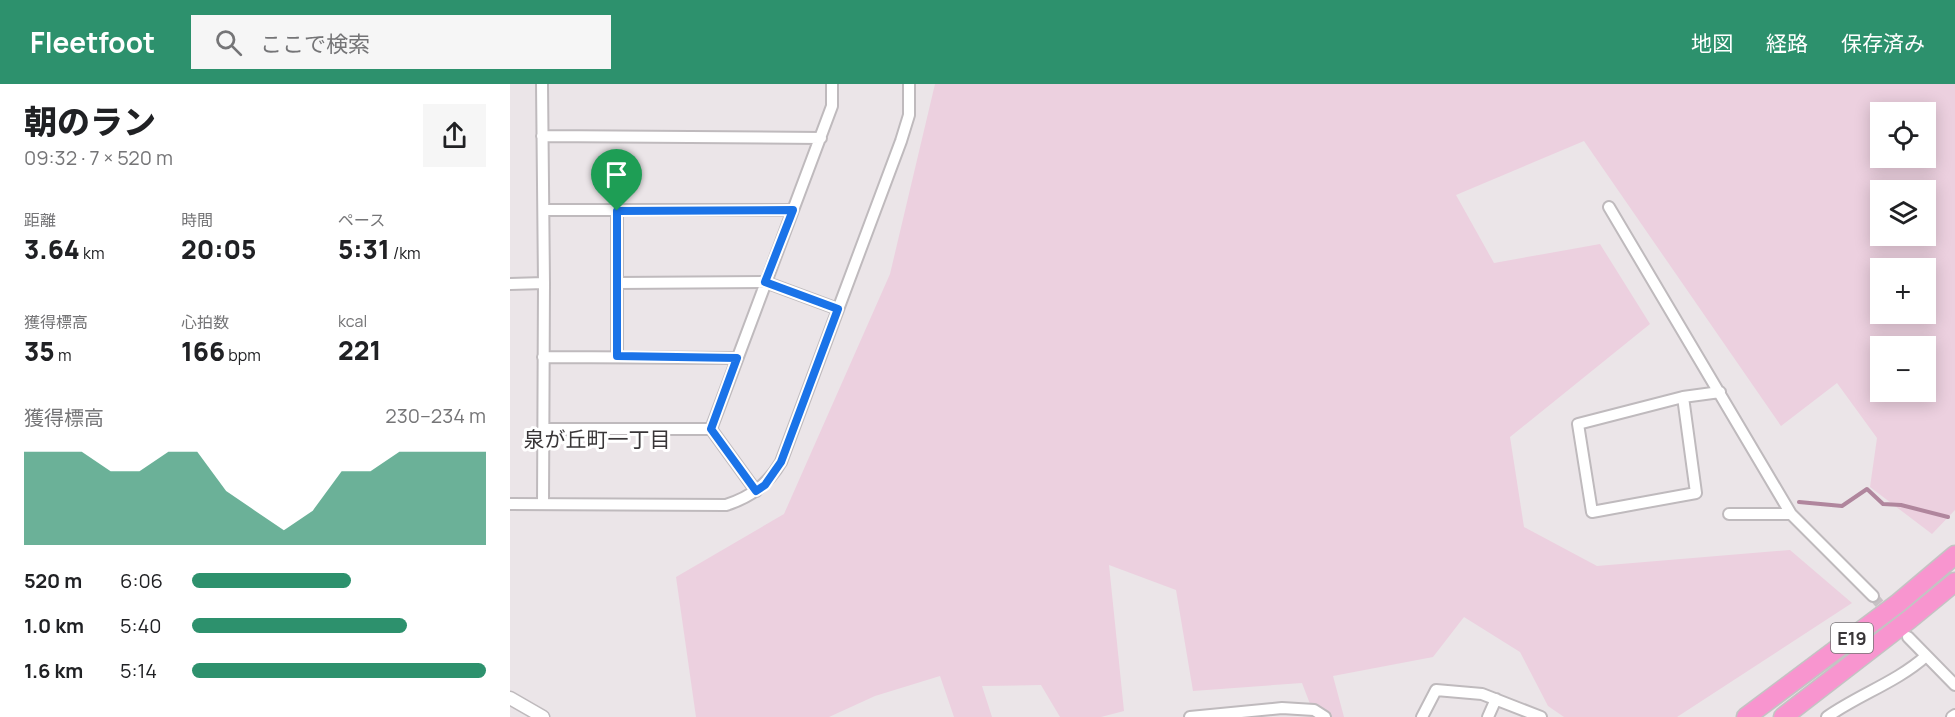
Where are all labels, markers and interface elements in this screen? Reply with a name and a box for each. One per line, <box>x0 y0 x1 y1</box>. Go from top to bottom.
search box <box>191 15 611 69</box>
text: Fleetfoot <box>30 23 155 61</box>
icon: search <box>212 26 245 59</box>
text: ここで検索 <box>260 29 370 59</box>
text: 地図 <box>1691 29 1733 57</box>
text: 経路 <box>1766 29 1808 57</box>
text: 保存済み <box>1841 29 1925 57</box>
text: 朝のラン <box>24 99 156 144</box>
map controls <box>1870 102 1936 402</box>
button: locate <box>1870 102 1936 168</box>
button: share <box>423 104 486 167</box>
text: 09:32 · 7 × 520 m <box>24 144 173 171</box>
pin <box>591 149 642 211</box>
icon: arrive <box>600 158 633 191</box>
button: layers <box>1870 180 1936 246</box>
text: 距離 <box>24 209 56 231</box>
text: 時間 <box>181 209 213 231</box>
text: ペース <box>338 209 385 231</box>
text: 3.64 <box>24 231 80 267</box>
text: 20:05 <box>181 231 256 267</box>
text: 5:31 <box>338 231 390 267</box>
text: km <box>80 242 105 264</box>
text: /km <box>390 242 421 264</box>
button: + <box>1870 258 1936 324</box>
text: kcal <box>338 310 367 332</box>
text: 獲得標高 <box>24 311 88 333</box>
text: 心拍数 <box>181 311 229 333</box>
text: 221 <box>338 332 381 368</box>
text: 35 <box>24 333 55 369</box>
text: 166 <box>181 333 225 369</box>
button: − <box>1870 336 1936 402</box>
text: m <box>55 344 71 366</box>
text: bpm <box>225 344 261 366</box>
text: 230–234 m <box>385 402 486 429</box>
text: 獲得標高 <box>24 404 104 431</box>
district label: 泉が丘町一丁目 <box>524 425 671 453</box>
text: 520 m <box>24 567 82 594</box>
text: 6:06 <box>120 567 163 594</box>
text: 1.0 km <box>24 612 84 639</box>
text: 5:40 <box>120 612 162 639</box>
road number: E19 <box>1831 623 1873 653</box>
text: 1.6 km <box>24 657 83 684</box>
text: 5:14 <box>120 657 157 684</box>

